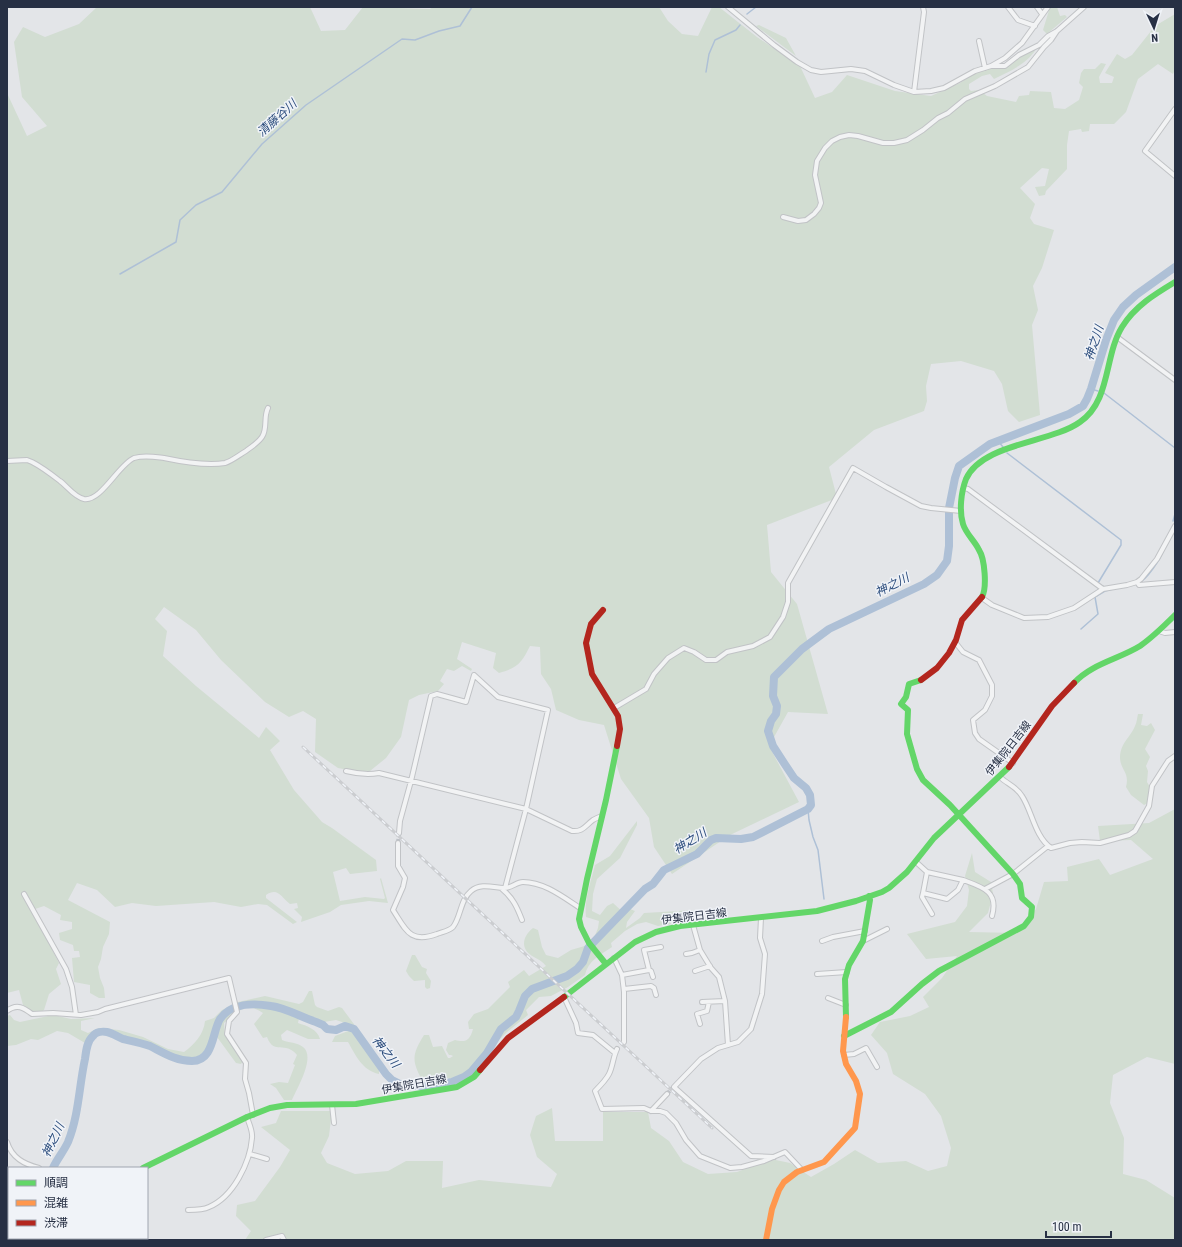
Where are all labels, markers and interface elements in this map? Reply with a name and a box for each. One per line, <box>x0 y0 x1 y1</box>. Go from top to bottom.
north arrow <box>1134 8 1174 48</box>
text: N <box>1151 31 1158 44</box>
water label: 清藤谷川 <box>254 95 301 139</box>
water label: 神之川 <box>1082 322 1107 362</box>
water label: 神之川 <box>873 570 913 599</box>
street label: 伊集院日吉線 <box>983 718 1034 778</box>
water label: 神之川 <box>671 824 711 856</box>
street label: 伊集院日吉線 <box>661 906 728 927</box>
water label: 神之川 <box>369 1034 404 1072</box>
street label: 伊集院日吉線 <box>380 1072 448 1097</box>
water label: 神之川 <box>39 1119 68 1159</box>
legend <box>8 1167 148 1239</box>
text: 順調 <box>44 1176 68 1190</box>
text: 混雑 <box>44 1196 68 1210</box>
scale bar <box>1046 1213 1111 1239</box>
text: 渋滞 <box>44 1216 68 1230</box>
text: 100 m <box>1052 1220 1082 1234</box>

